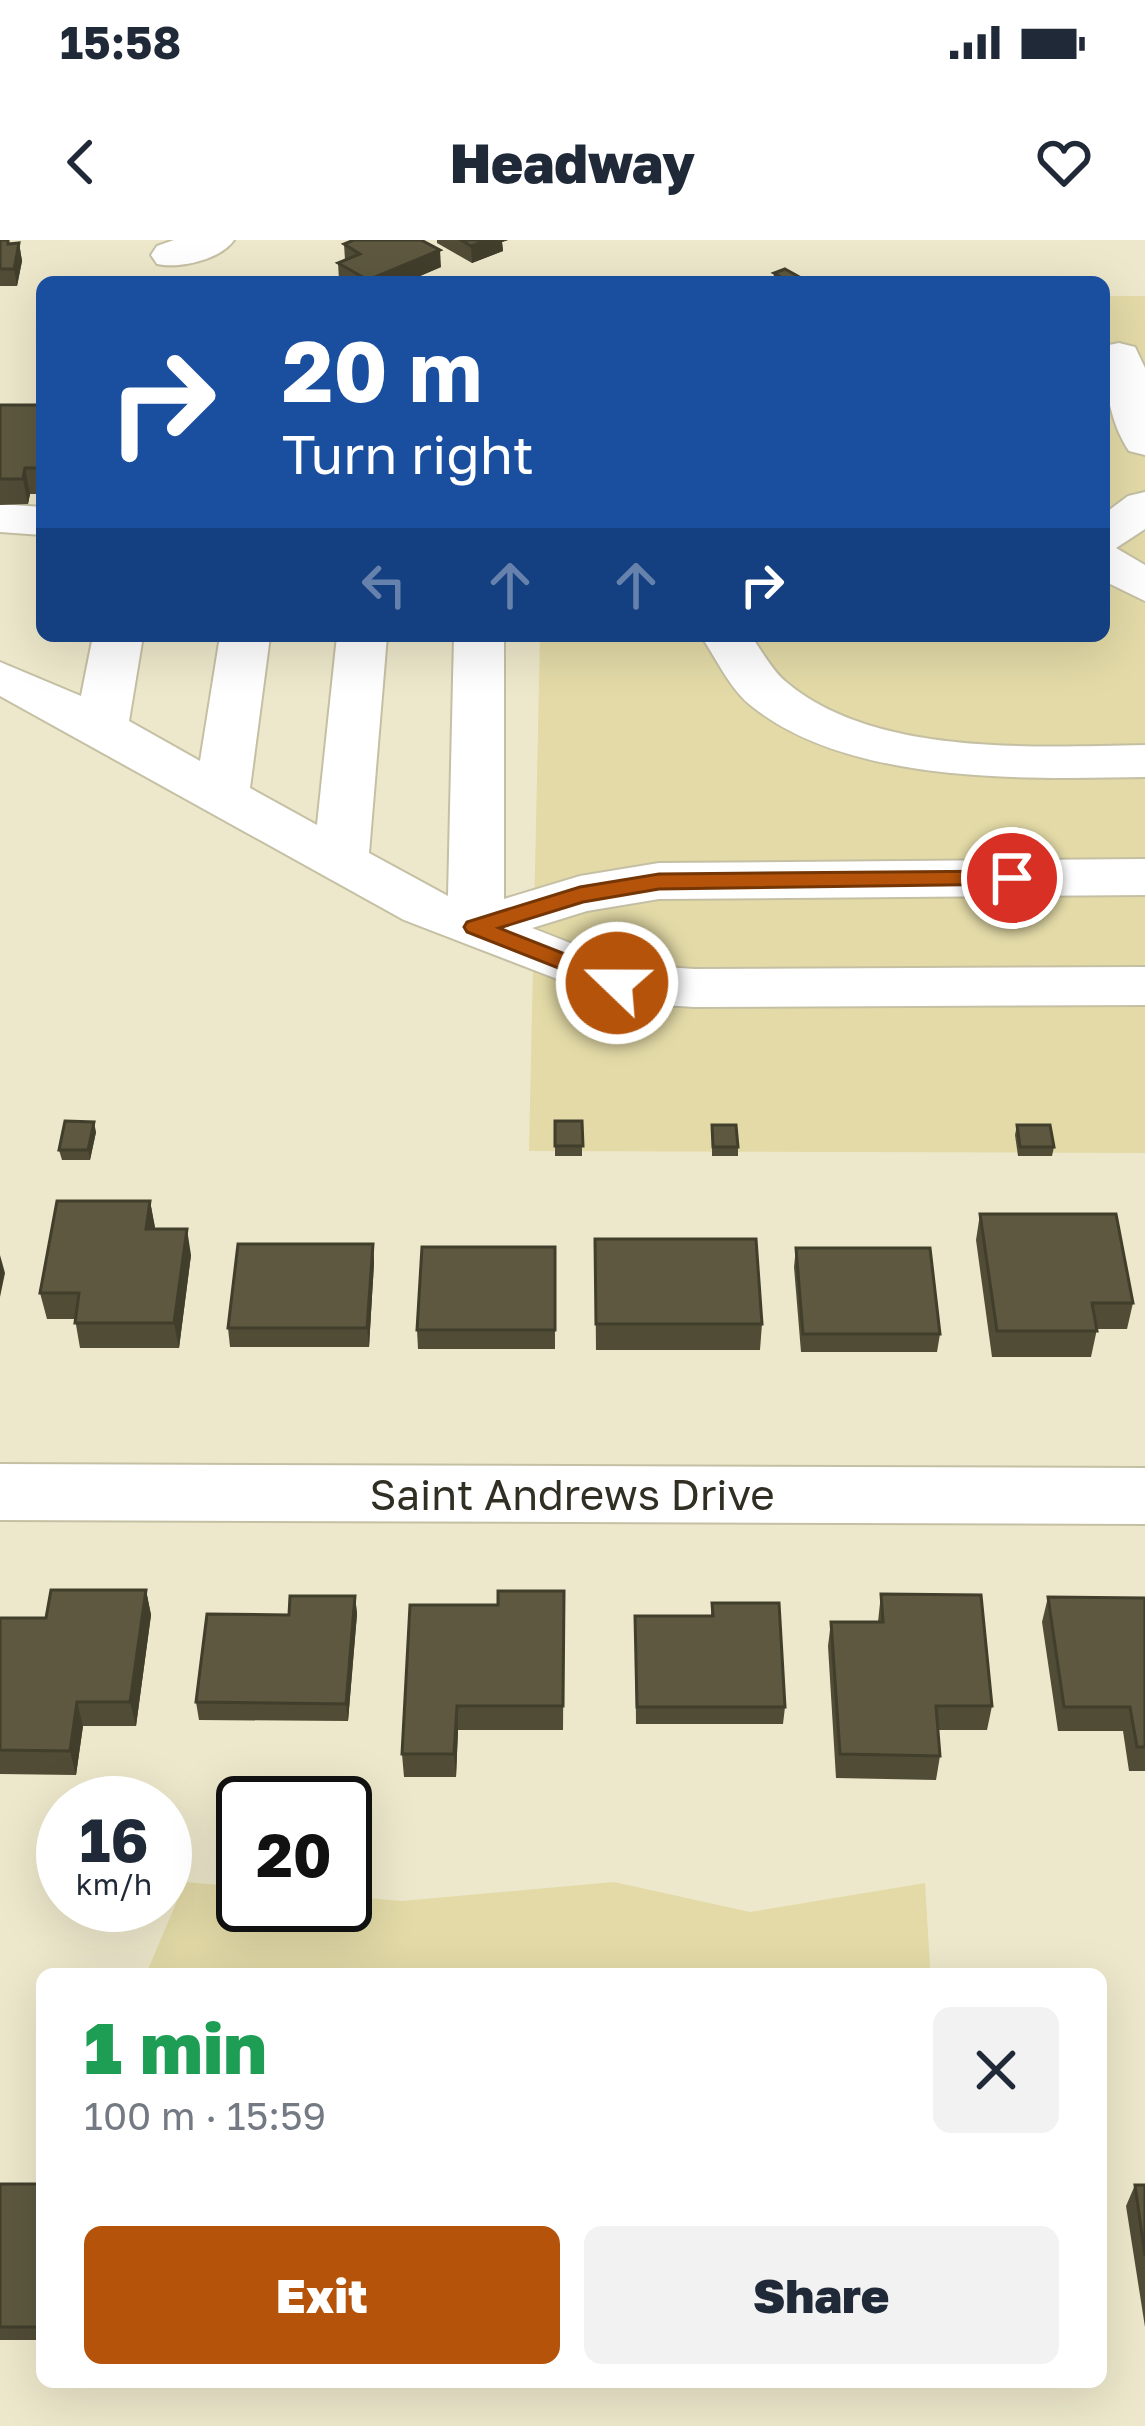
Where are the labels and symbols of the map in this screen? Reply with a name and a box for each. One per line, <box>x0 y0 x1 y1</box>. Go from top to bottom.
pin <box>961 827 1063 929</box>
position arrow <box>554 920 680 1046</box>
street label: Saint Andrews Drive <box>369 1469 775 1519</box>
speed limit sign: 20 <box>216 1776 372 1932</box>

